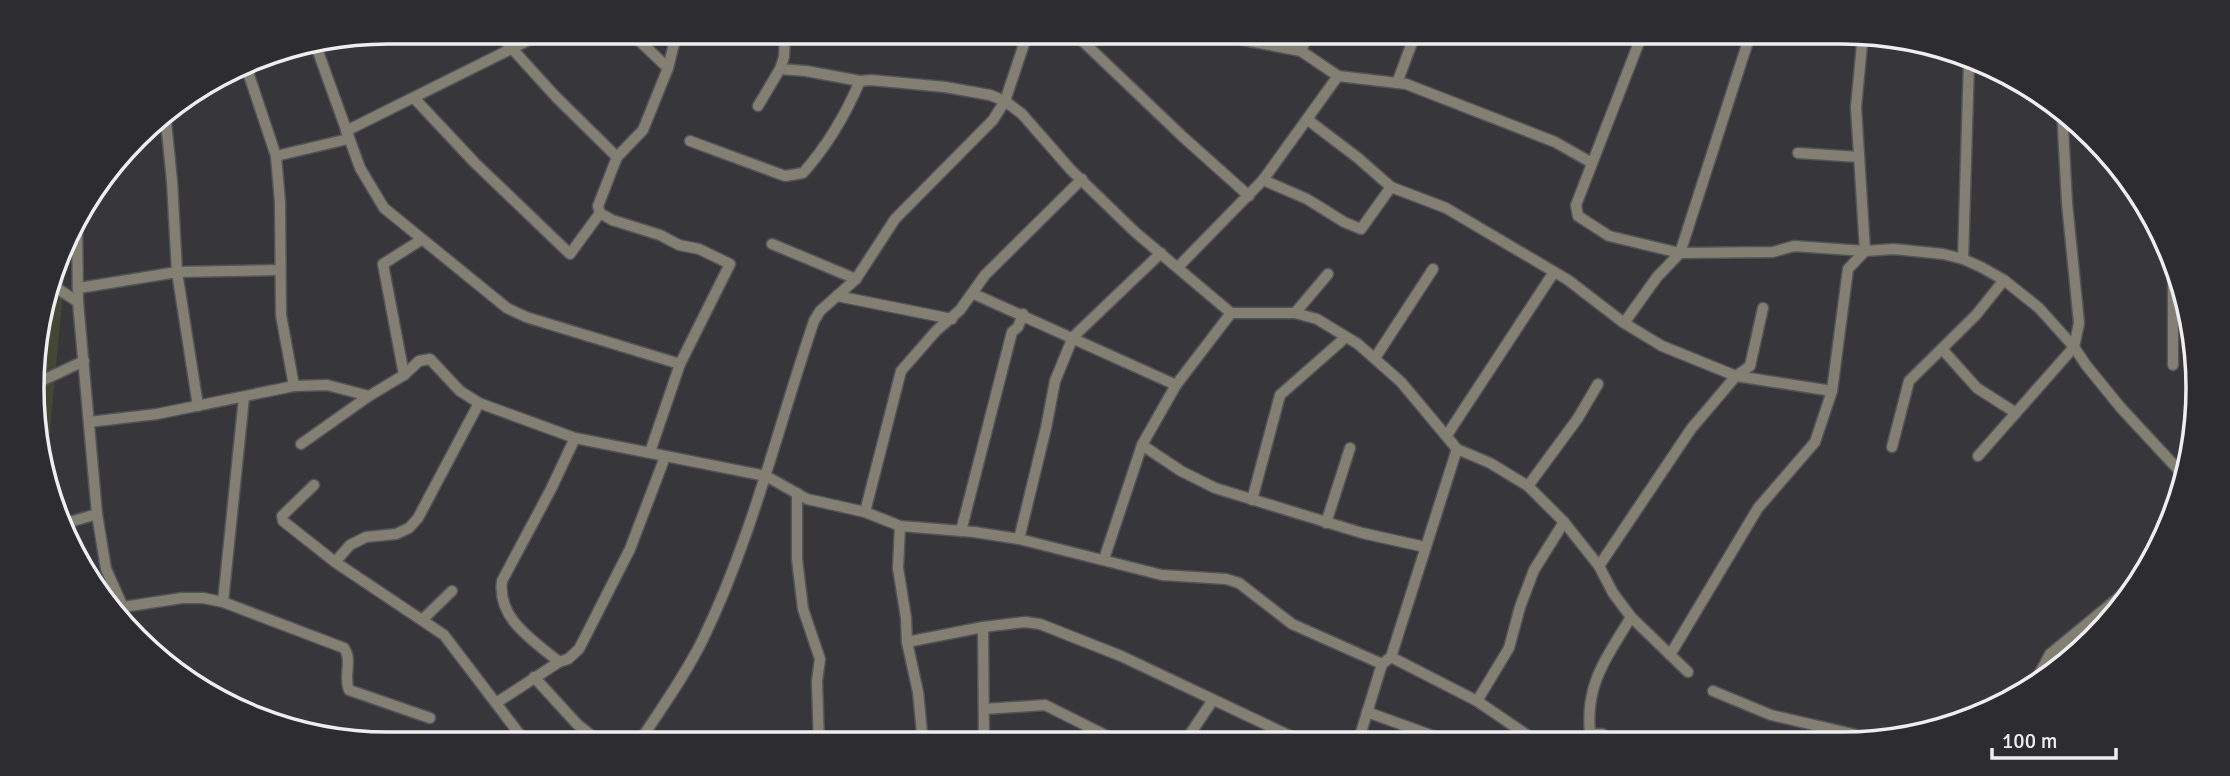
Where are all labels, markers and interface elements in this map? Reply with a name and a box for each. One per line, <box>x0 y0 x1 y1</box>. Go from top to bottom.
scale bar <box>1992 716 2116 760</box>
text: 100 m <box>2002 728 2057 754</box>

